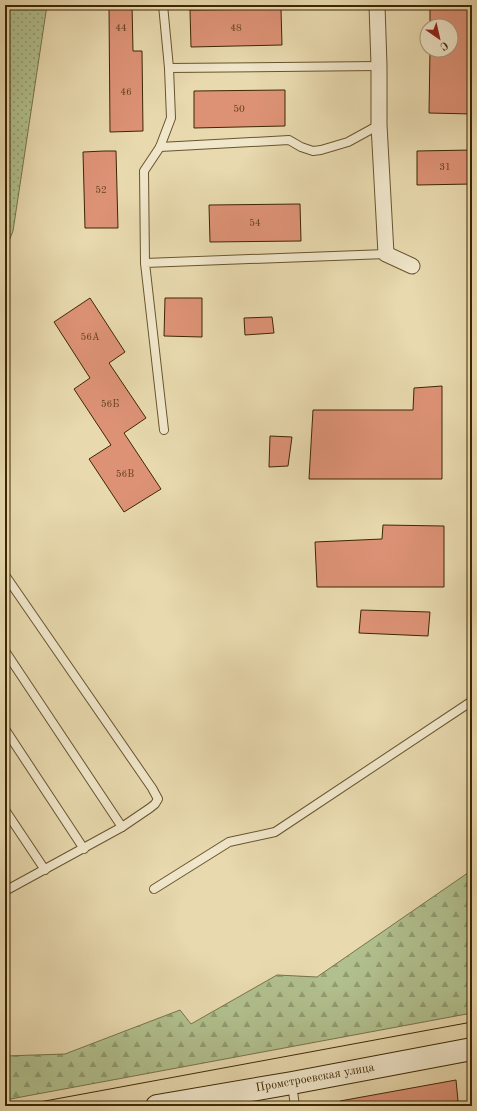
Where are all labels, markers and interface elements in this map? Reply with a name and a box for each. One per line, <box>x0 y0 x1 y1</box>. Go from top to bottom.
north arrow <box>419 18 459 58</box>
house number: 44 <box>115 23 127 33</box>
house number: 48 <box>230 23 242 33</box>
text: С <box>438 38 450 52</box>
house number: 46 <box>120 87 132 97</box>
house number: 50 <box>233 104 245 114</box>
house number: 31 <box>439 162 451 172</box>
house number: 52 <box>95 185 107 195</box>
house number: 54 <box>249 218 261 228</box>
house number: 56А <box>80 332 100 342</box>
house number: 56Б <box>101 399 119 409</box>
house number: 56В <box>116 469 134 479</box>
street label: Промстроевская улица <box>255 1062 375 1094</box>

